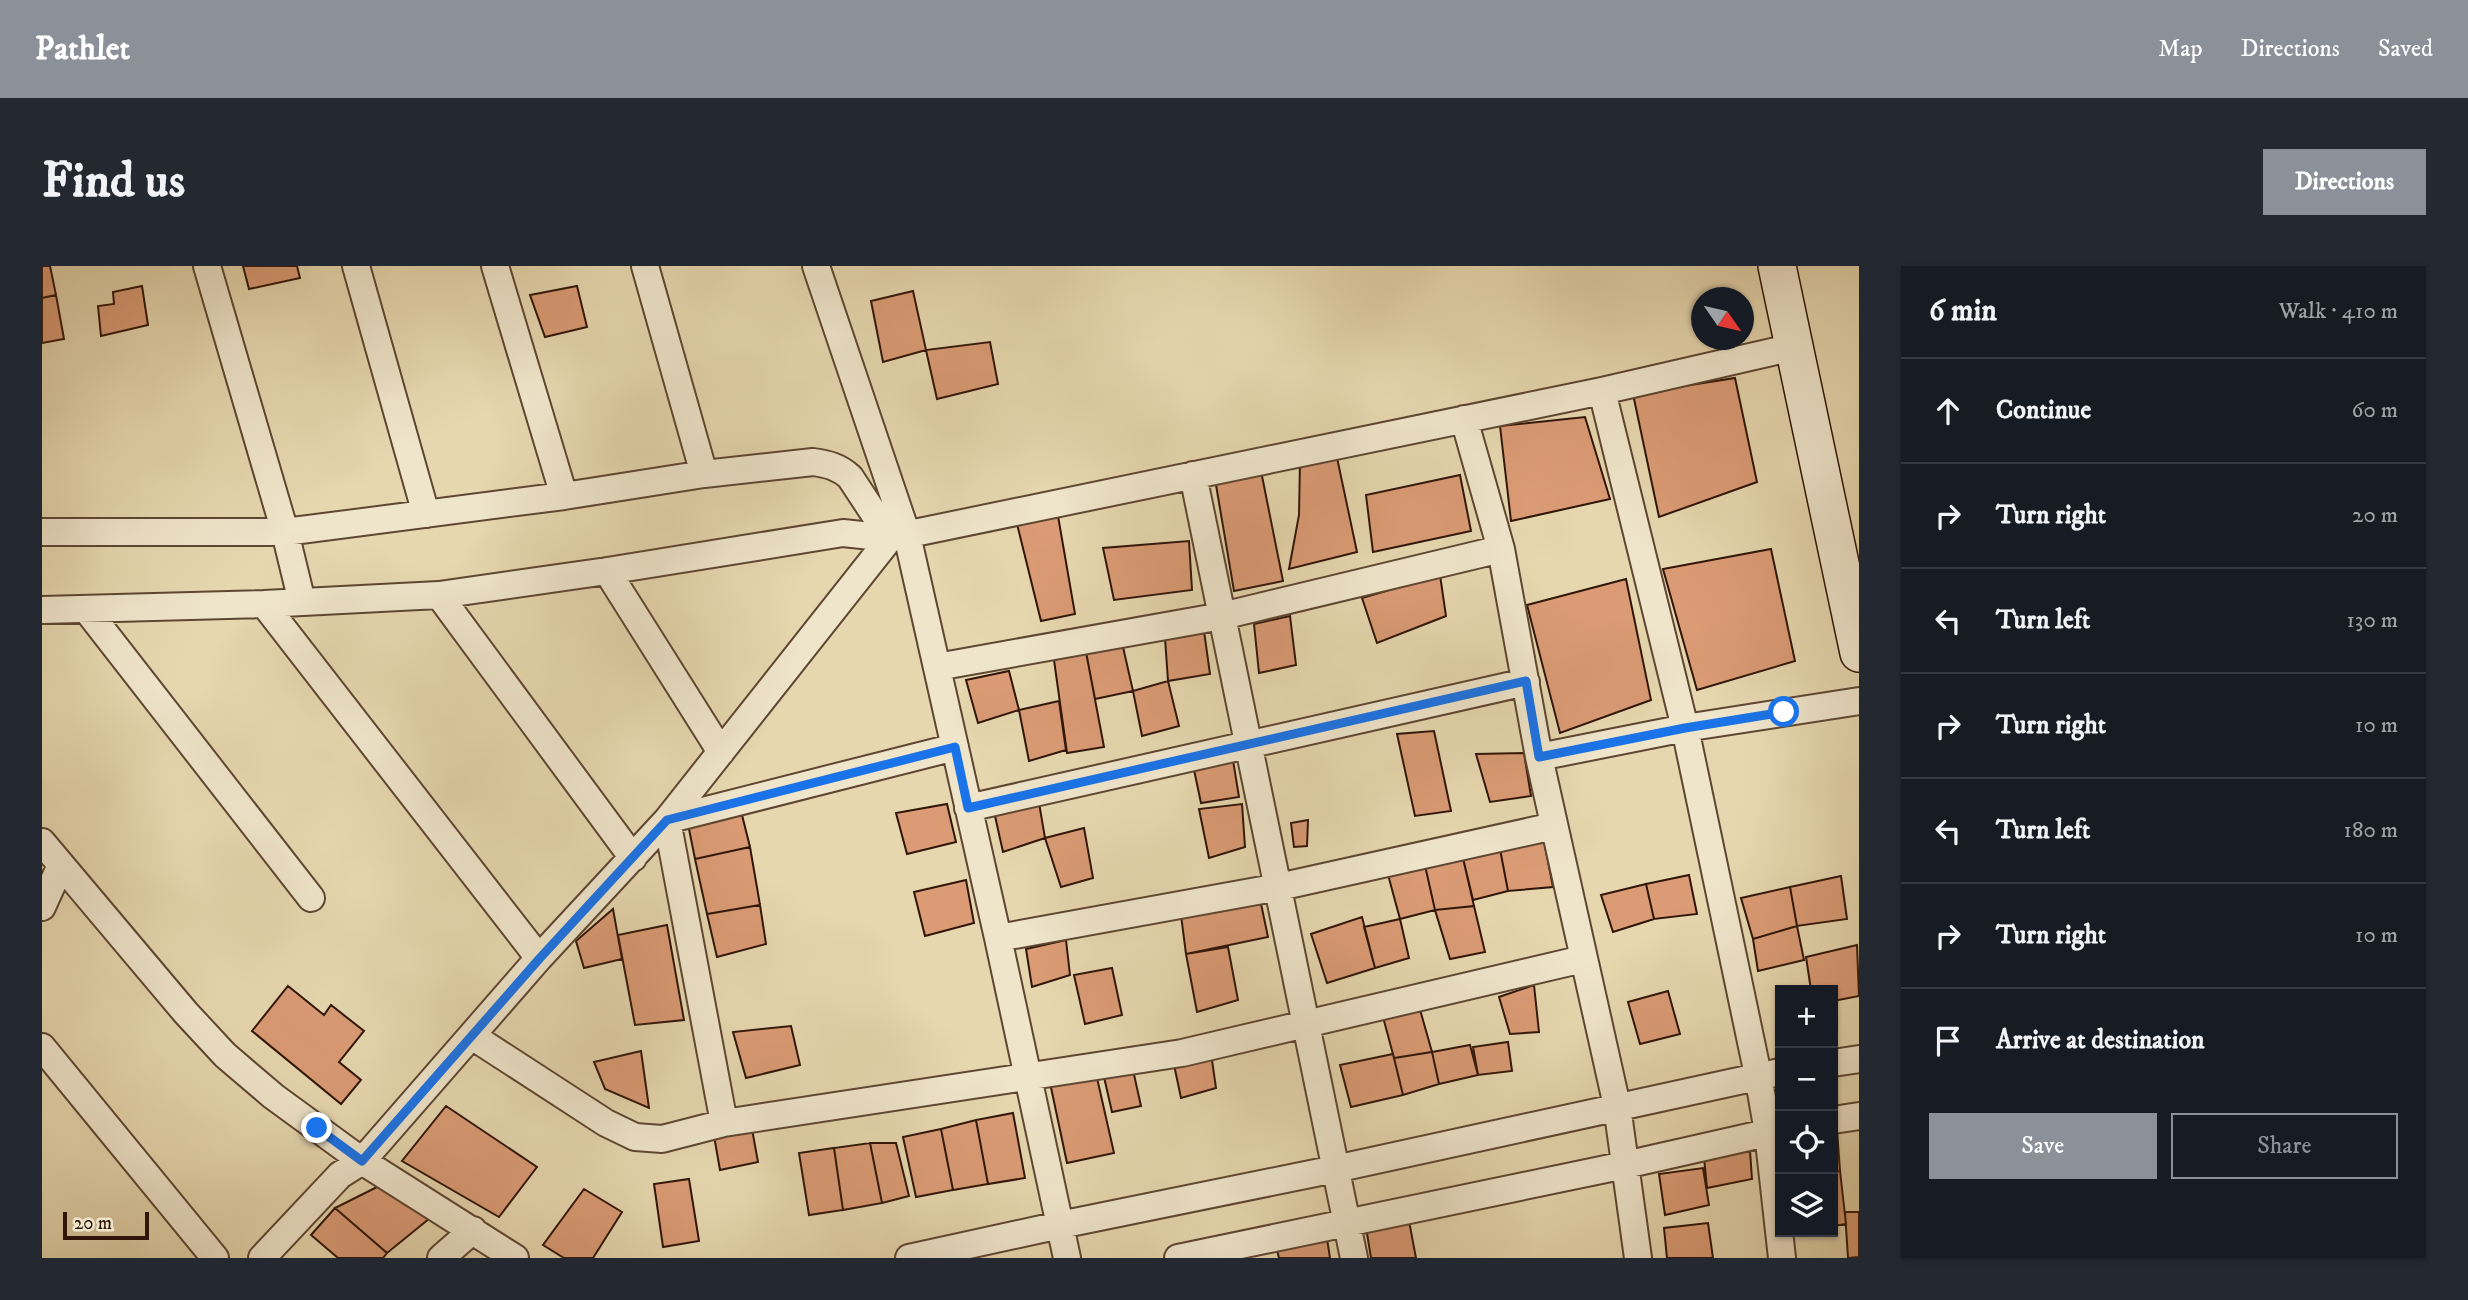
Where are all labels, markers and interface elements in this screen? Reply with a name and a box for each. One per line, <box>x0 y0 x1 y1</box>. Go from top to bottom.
text: Pathlet <box>35 29 130 70</box>
text: Map <box>2158 34 2203 64</box>
text: Directions <box>2241 34 2340 64</box>
text: Saved <box>2378 34 2433 64</box>
button: Directions <box>2263 149 2426 215</box>
text: Find us <box>42 151 185 213</box>
north arrow <box>1691 287 1754 350</box>
text: 6 min <box>1929 293 1997 330</box>
text: Walk · 410 m <box>2279 297 2398 326</box>
icon: ahead <box>1929 392 1967 430</box>
text: Continue <box>1996 394 2091 427</box>
text: 60 m <box>2351 396 2398 425</box>
icon: right <box>1929 497 1967 535</box>
text: Turn right <box>1996 499 2106 532</box>
text: 20 m <box>2352 501 2398 530</box>
icon: left <box>1929 602 1967 640</box>
text: Turn left <box>1996 604 2090 637</box>
text: 130 m <box>2346 606 2398 635</box>
route start <box>1768 696 1799 727</box>
icon: right <box>1929 707 1967 745</box>
text: Turn right <box>1996 709 2106 742</box>
text: 10 m <box>2355 711 2398 740</box>
icon: left <box>1929 812 1967 850</box>
text: Turn left <box>1996 814 2090 847</box>
text: 180 m <box>2343 816 2398 845</box>
icon: right <box>1929 917 1967 955</box>
text: Turn right <box>1996 919 2106 952</box>
text: 10 m <box>2355 921 2398 950</box>
map controls <box>1775 985 1838 1237</box>
button: + <box>1775 985 1838 1048</box>
icon: arrive <box>1929 1022 1967 1060</box>
text: Arrive at destination <box>1996 1024 2205 1057</box>
button: − <box>1775 1048 1838 1111</box>
button: locate <box>1775 1111 1838 1174</box>
route end <box>301 1112 332 1143</box>
button: Save <box>1929 1113 2157 1179</box>
button: Share <box>2171 1113 2398 1179</box>
button: layers <box>1775 1174 1838 1237</box>
scale bar <box>63 1209 149 1241</box>
text: 20 m <box>74 1212 112 1235</box>

